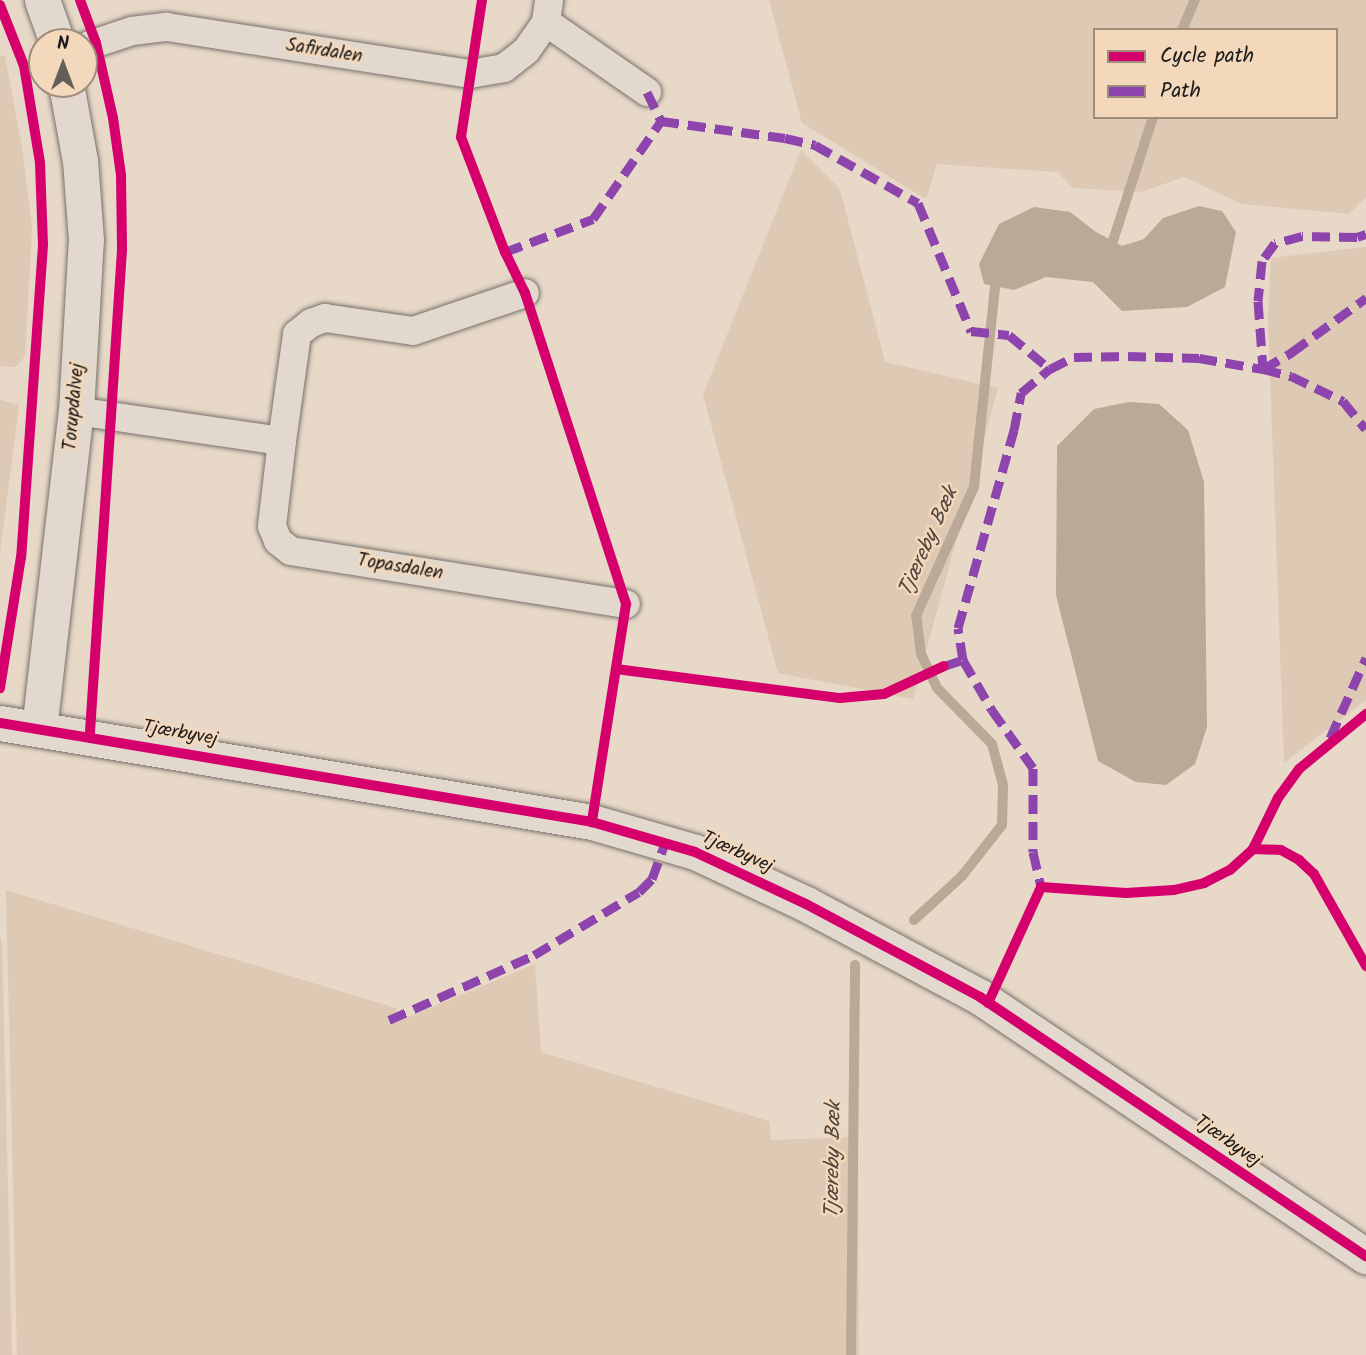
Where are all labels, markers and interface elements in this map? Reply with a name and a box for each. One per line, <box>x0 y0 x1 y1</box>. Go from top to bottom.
north arrow <box>28 28 98 98</box>
legend <box>1093 28 1338 119</box>
text: N <box>57 29 69 59</box>
street label: Safirdalen <box>284 35 364 69</box>
text: Cycle path <box>1160 40 1254 73</box>
text: Path <box>1160 75 1201 108</box>
street label: Torupdalvej <box>60 362 90 452</box>
water label: Tjæreby Bæk <box>894 484 964 600</box>
street label: Topasdalen <box>355 550 445 586</box>
street label: Tjærbyvej <box>141 716 219 752</box>
street label: Tjærbyvej <box>698 827 776 879</box>
water label: Tjæreby Bæk <box>820 1101 848 1219</box>
street label: Tjærbyvej <box>1189 1111 1265 1173</box>

